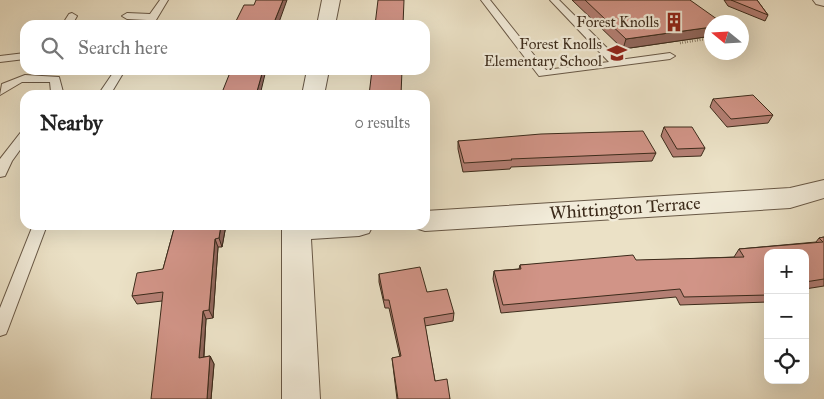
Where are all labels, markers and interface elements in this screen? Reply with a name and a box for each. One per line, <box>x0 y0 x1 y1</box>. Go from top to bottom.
building icon: Forest Knolls <box>663 11 685 33</box>
place label: Forest Knolls <box>576 13 659 31</box>
north arrow <box>704 15 749 60</box>
search box <box>20 20 430 75</box>
icon: search <box>38 34 66 62</box>
place label: Forest Knolls Elementary School <box>484 35 603 70</box>
text: Search here <box>78 36 168 59</box>
school or university icon: Forest Knolls Elementary School <box>606 42 628 64</box>
text: Nearby <box>40 110 103 136</box>
text: 0 results <box>355 113 410 132</box>
street label: Whittington Terrace <box>549 192 701 225</box>
map controls <box>764 249 809 384</box>
button: + <box>764 249 809 294</box>
button: − <box>764 294 809 339</box>
button: locate <box>764 339 809 384</box>

